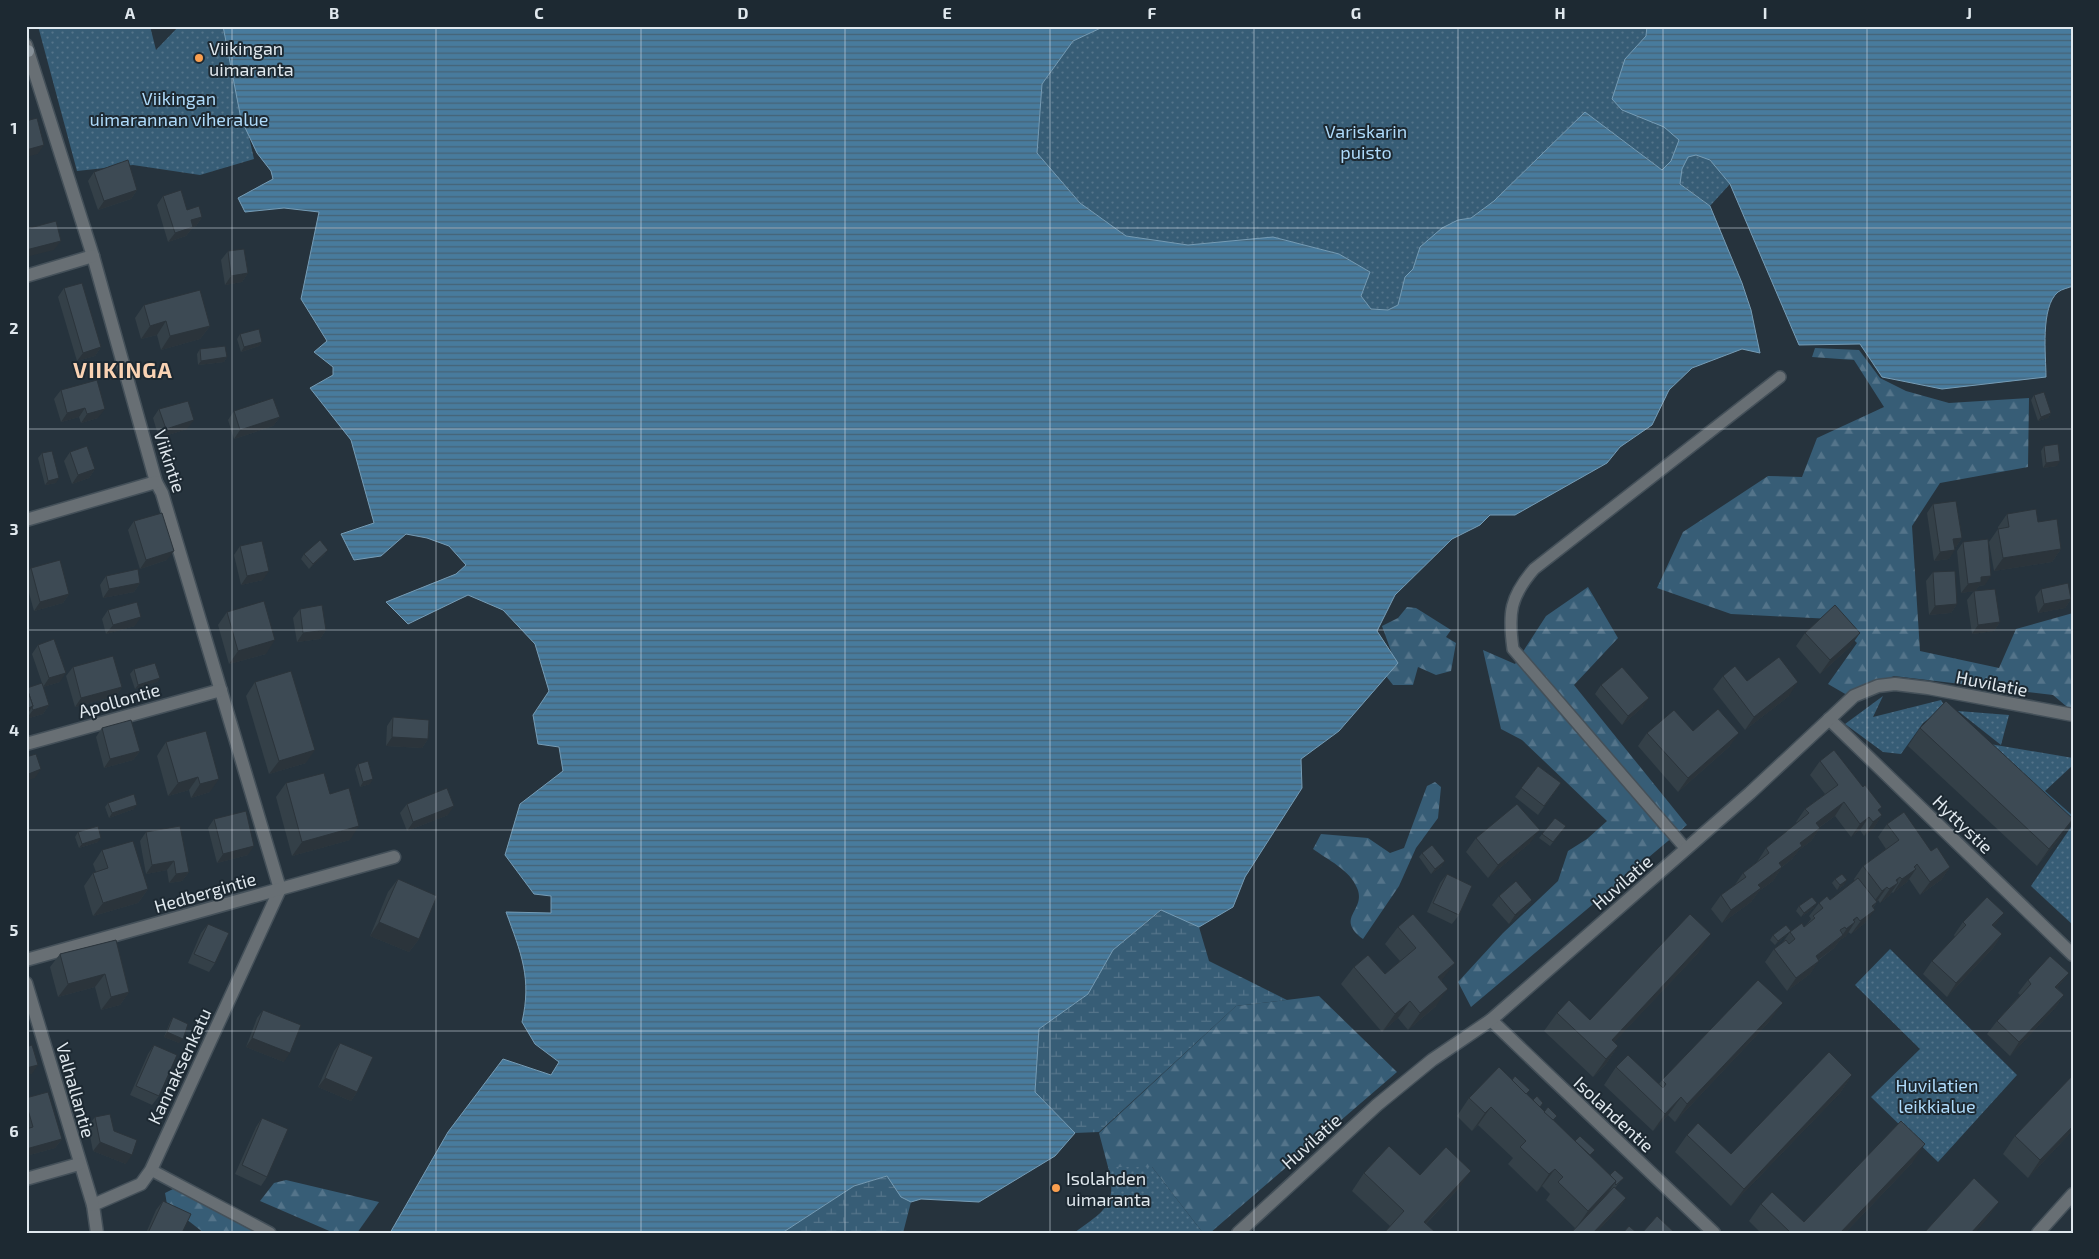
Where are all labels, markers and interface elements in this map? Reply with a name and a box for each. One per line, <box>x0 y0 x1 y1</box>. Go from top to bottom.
text: A <box>125 3 136 22</box>
text: B <box>329 3 339 22</box>
text: C <box>534 3 544 22</box>
text: D <box>738 3 749 22</box>
text: E <box>942 3 952 22</box>
text: F <box>1148 3 1157 22</box>
text: G <box>1351 3 1361 22</box>
text: H <box>1554 3 1566 22</box>
text: I <box>1763 3 1767 22</box>
text: J <box>1966 3 1972 22</box>
place label: Viikingan uimaranta <box>209 37 294 80</box>
marker: Viikingan uimaranta <box>193 52 205 64</box>
park label: Viikingan uimarannan viheralue <box>90 87 268 130</box>
text: 1 <box>11 118 17 137</box>
park label: Variskarin puisto <box>1325 120 1407 163</box>
text: 2 <box>9 318 19 337</box>
district label: VIIKINGA <box>73 356 173 382</box>
street label: Viikintie <box>150 427 190 495</box>
text: 3 <box>9 519 19 538</box>
street label: Huvilatie <box>1954 665 2030 701</box>
street label: Apollontie <box>75 678 163 722</box>
text: 4 <box>9 720 19 739</box>
street label: Hyttystie <box>1928 790 1998 858</box>
street label: Huvilatie <box>1587 850 1657 914</box>
street label: Hedbergintie <box>151 867 259 917</box>
text: 5 <box>10 920 19 939</box>
street label: Kannaksenkatu <box>142 1004 216 1128</box>
street label: Valhallantie <box>52 1040 100 1140</box>
street label: Isolahdentie <box>1569 1071 1659 1157</box>
park label: Huvilatien leikkialue <box>1896 1074 1978 1117</box>
street label: Huvilatie <box>1277 1109 1345 1173</box>
text: 6 <box>9 1121 19 1140</box>
place label: Isolahden uimaranta <box>1066 1167 1151 1210</box>
marker: Isolahden uimaranta <box>1050 1182 1062 1194</box>

